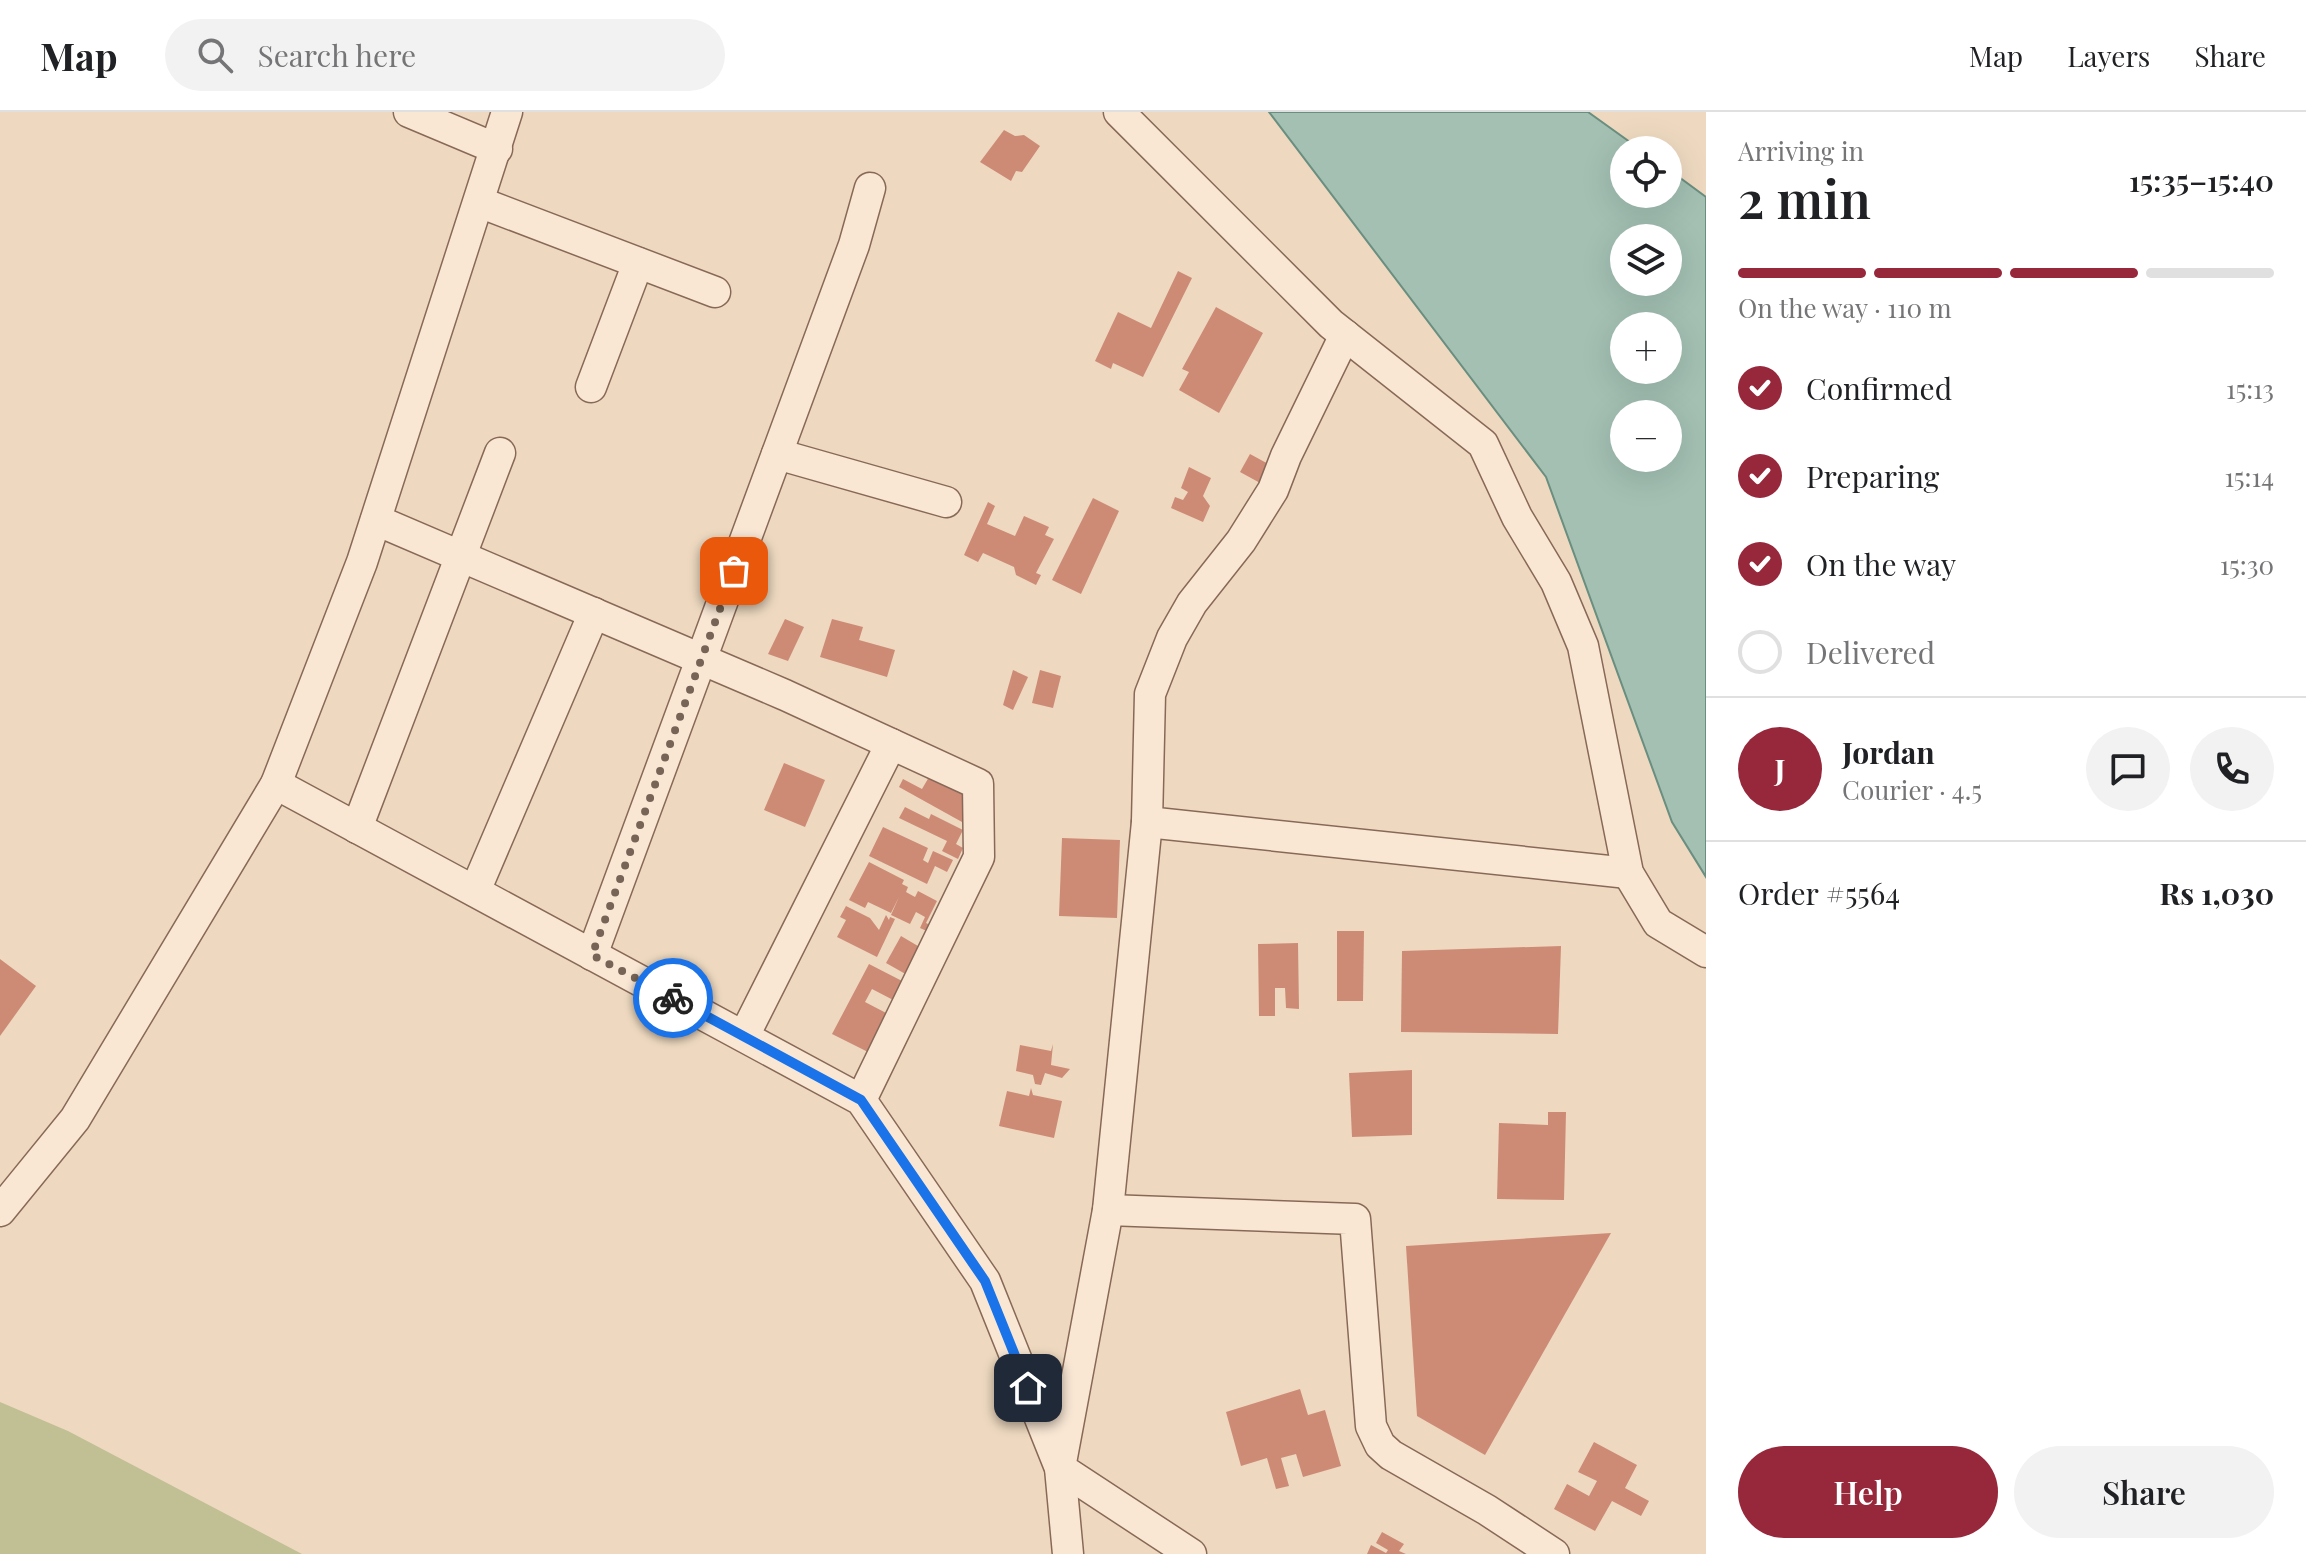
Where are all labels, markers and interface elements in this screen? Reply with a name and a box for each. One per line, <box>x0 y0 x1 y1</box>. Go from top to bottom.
search box <box>165 19 725 91</box>
text: Map <box>40 30 117 81</box>
icon: search <box>193 33 237 77</box>
text: Search here <box>257 35 416 75</box>
text: Map <box>1969 37 2023 74</box>
text: Layers <box>2067 37 2150 74</box>
text: Share <box>2194 37 2266 74</box>
text: Arriving in <box>1738 133 1864 168</box>
map controls <box>1610 136 1682 472</box>
button: locate <box>1610 136 1682 208</box>
text: 15:35–15:40 <box>2129 160 2274 200</box>
text: 2 min <box>1738 163 1871 232</box>
button: layers <box>1610 224 1682 296</box>
text: On the way · 110 m <box>1738 290 1952 325</box>
button: + <box>1610 312 1682 384</box>
icon: check <box>1738 366 1782 410</box>
text: Confirmed <box>1806 368 1952 408</box>
text: 15:13 <box>2226 371 2274 406</box>
button: − <box>1610 400 1682 472</box>
icon: check <box>1738 454 1782 498</box>
text: Preparing <box>1806 456 1939 496</box>
text: 15:14 <box>2225 459 2274 494</box>
pin <box>700 537 768 605</box>
icon: check <box>1738 542 1782 586</box>
text: On the way <box>1806 544 1956 584</box>
text: 15:30 <box>2220 547 2274 582</box>
icon: bag <box>712 549 756 593</box>
text: Delivered <box>1806 632 1935 672</box>
button: chat <box>2086 727 2170 811</box>
button: phone <box>2190 727 2274 811</box>
text: Jordan <box>1842 732 1935 772</box>
text: J <box>1775 749 1785 789</box>
text: Courier · 4.5 <box>1842 772 1982 807</box>
text: Order #5564 <box>1738 873 1900 913</box>
text: Rs 1,030 <box>2159 873 2274 913</box>
courier <box>633 958 713 1038</box>
icon: bike <box>651 976 695 1020</box>
pin <box>994 1354 1062 1422</box>
icon: home <box>1006 1366 1050 1410</box>
button: Help <box>1738 1446 1998 1538</box>
button: Share <box>2014 1446 2274 1538</box>

